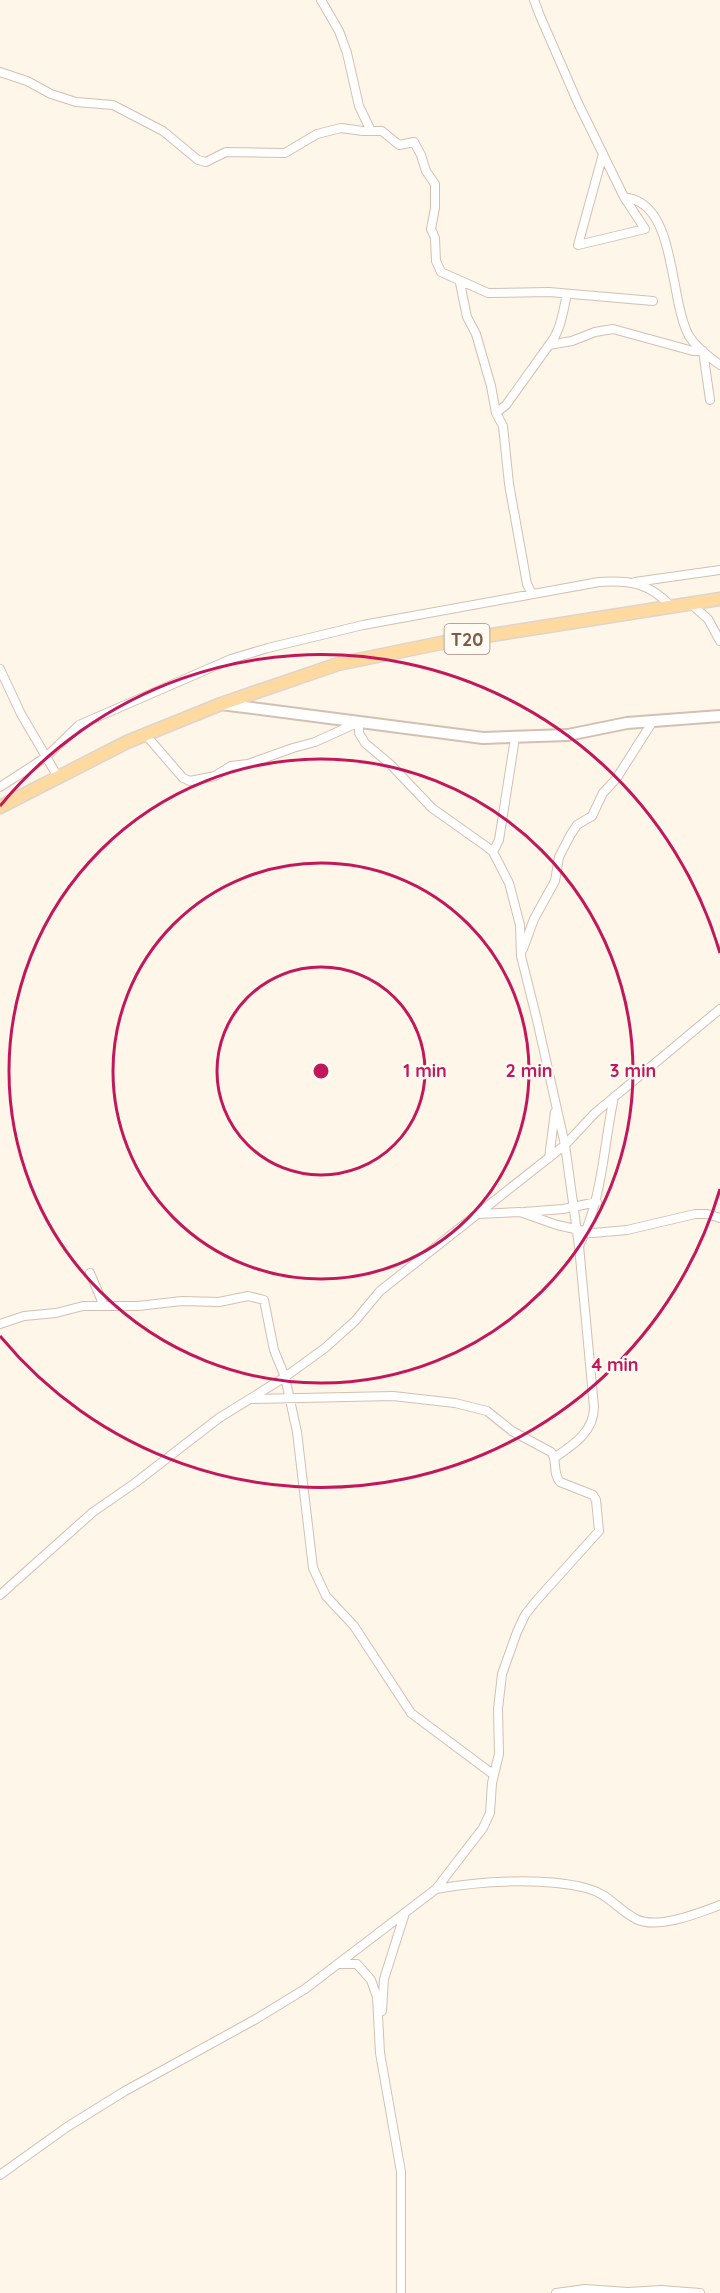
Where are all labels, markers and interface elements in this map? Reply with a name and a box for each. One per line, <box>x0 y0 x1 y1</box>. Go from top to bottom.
road number: T20 <box>444 624 490 654</box>
text: 1 min <box>403 1059 447 1082</box>
text: 2 min <box>506 1059 552 1082</box>
text: 3 min <box>610 1059 656 1082</box>
centre of rings <box>311 1061 331 1081</box>
text: 4 min <box>591 1353 639 1376</box>

